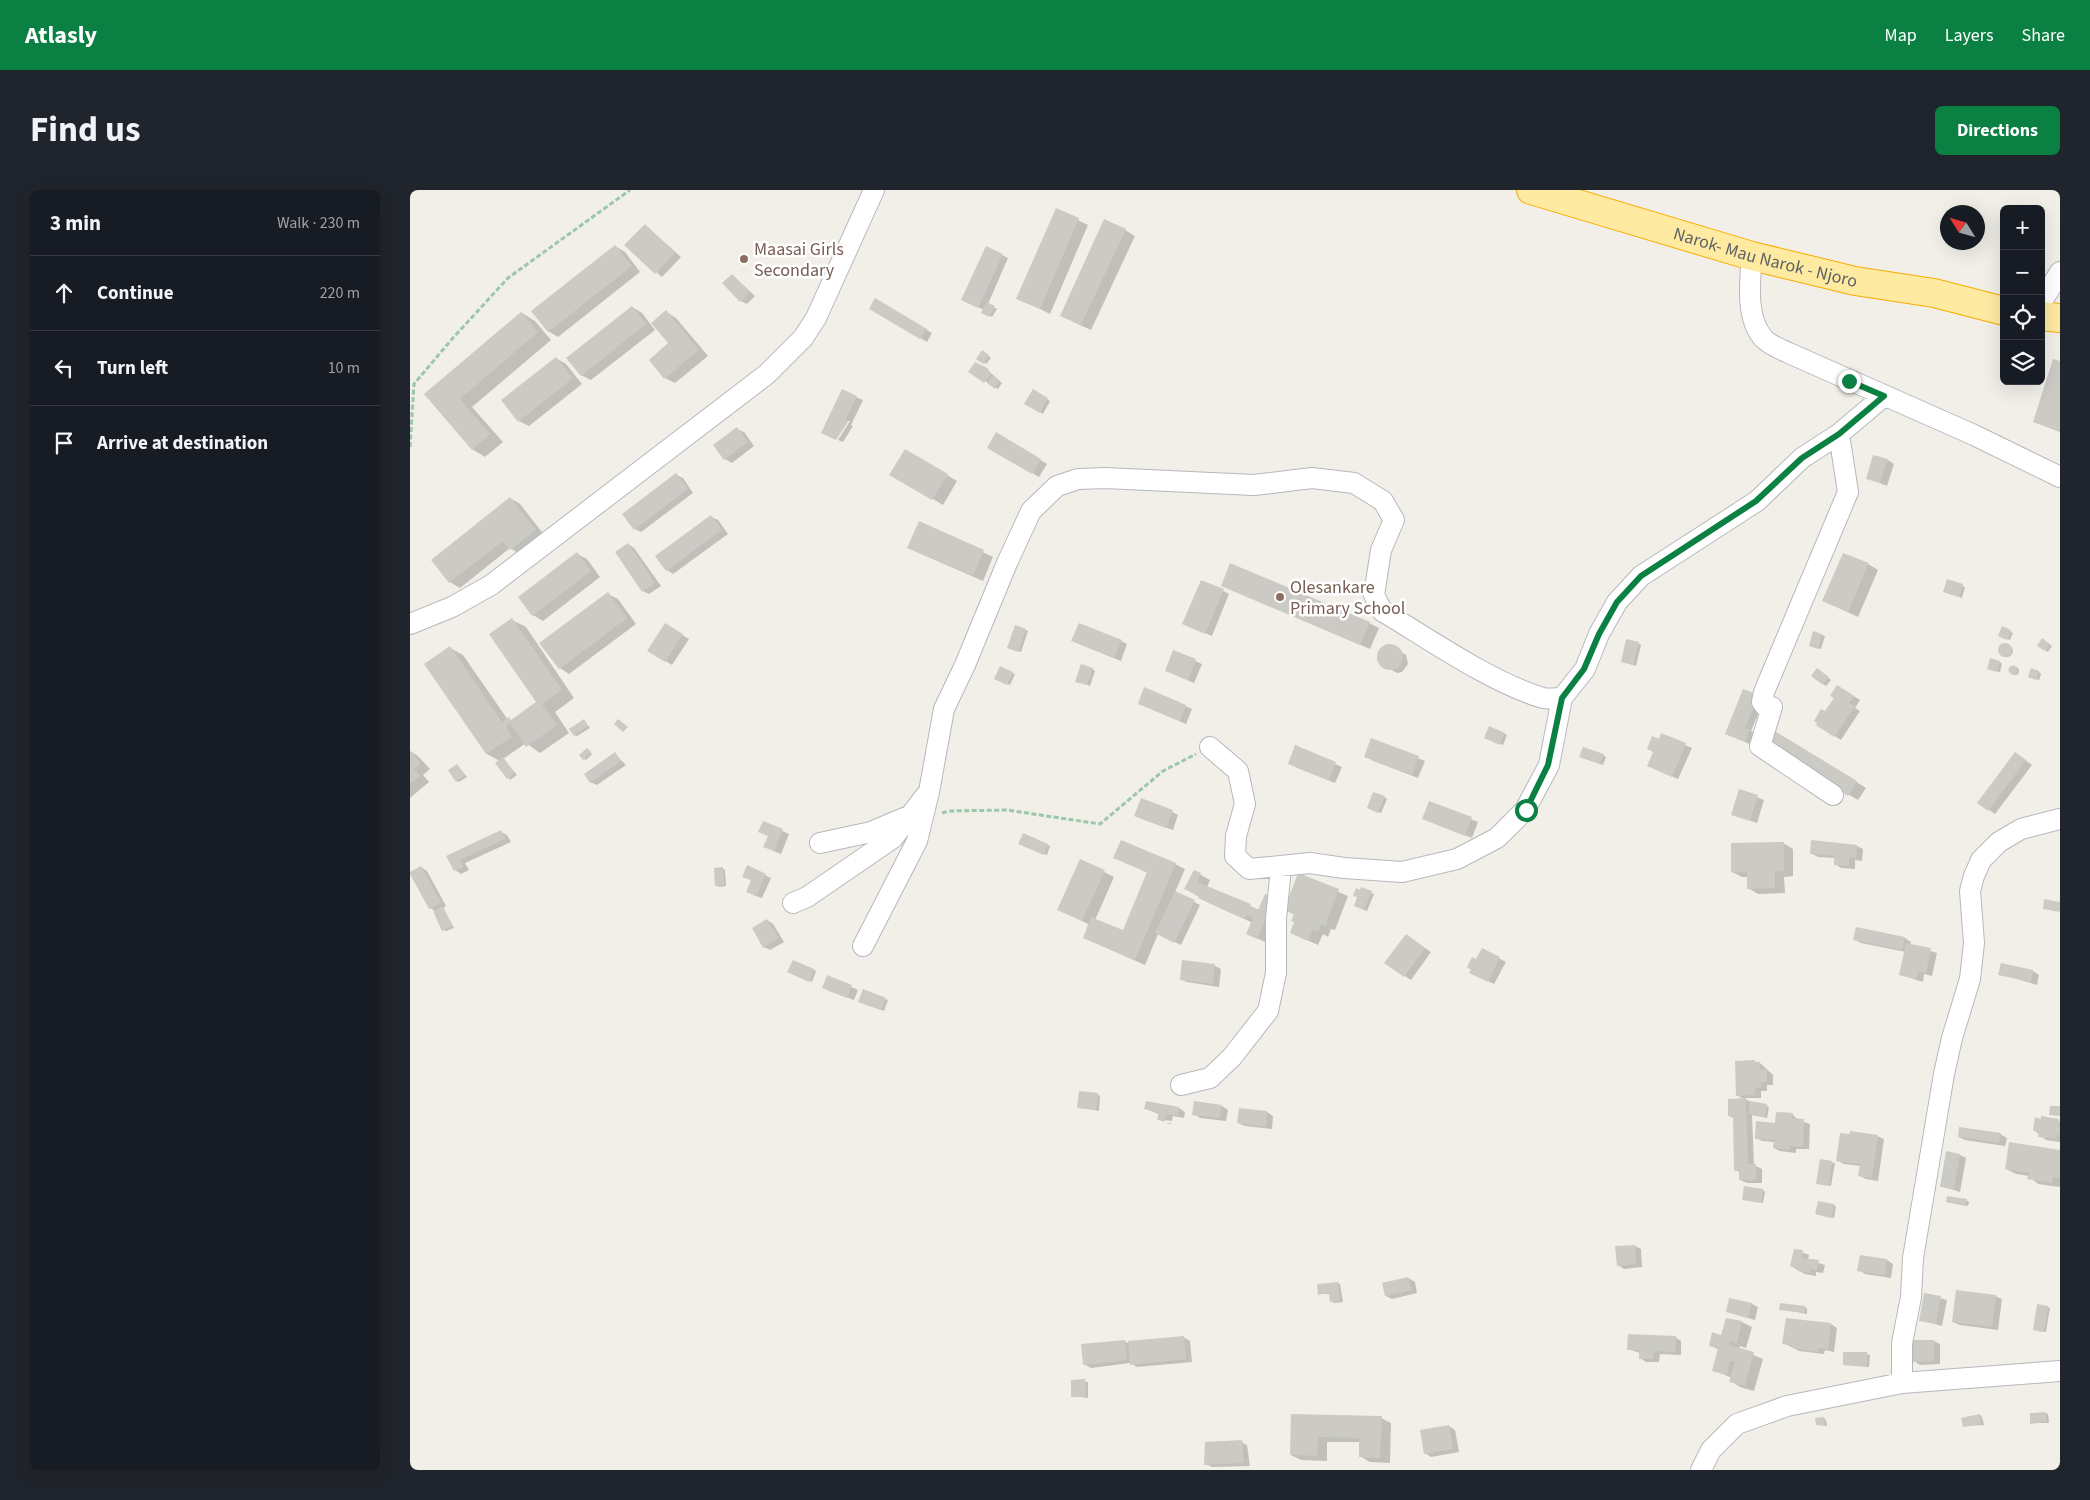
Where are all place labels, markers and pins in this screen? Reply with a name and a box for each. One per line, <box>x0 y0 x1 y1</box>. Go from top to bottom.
place label: Maasai Girls Secondary <box>754 237 844 283</box>
marker: Maasai Girls Secondary <box>738 253 750 265</box>
place label: Olesankare Primary School <box>1290 575 1405 621</box>
marker: Olesankare Primary School <box>1274 591 1286 603</box>

